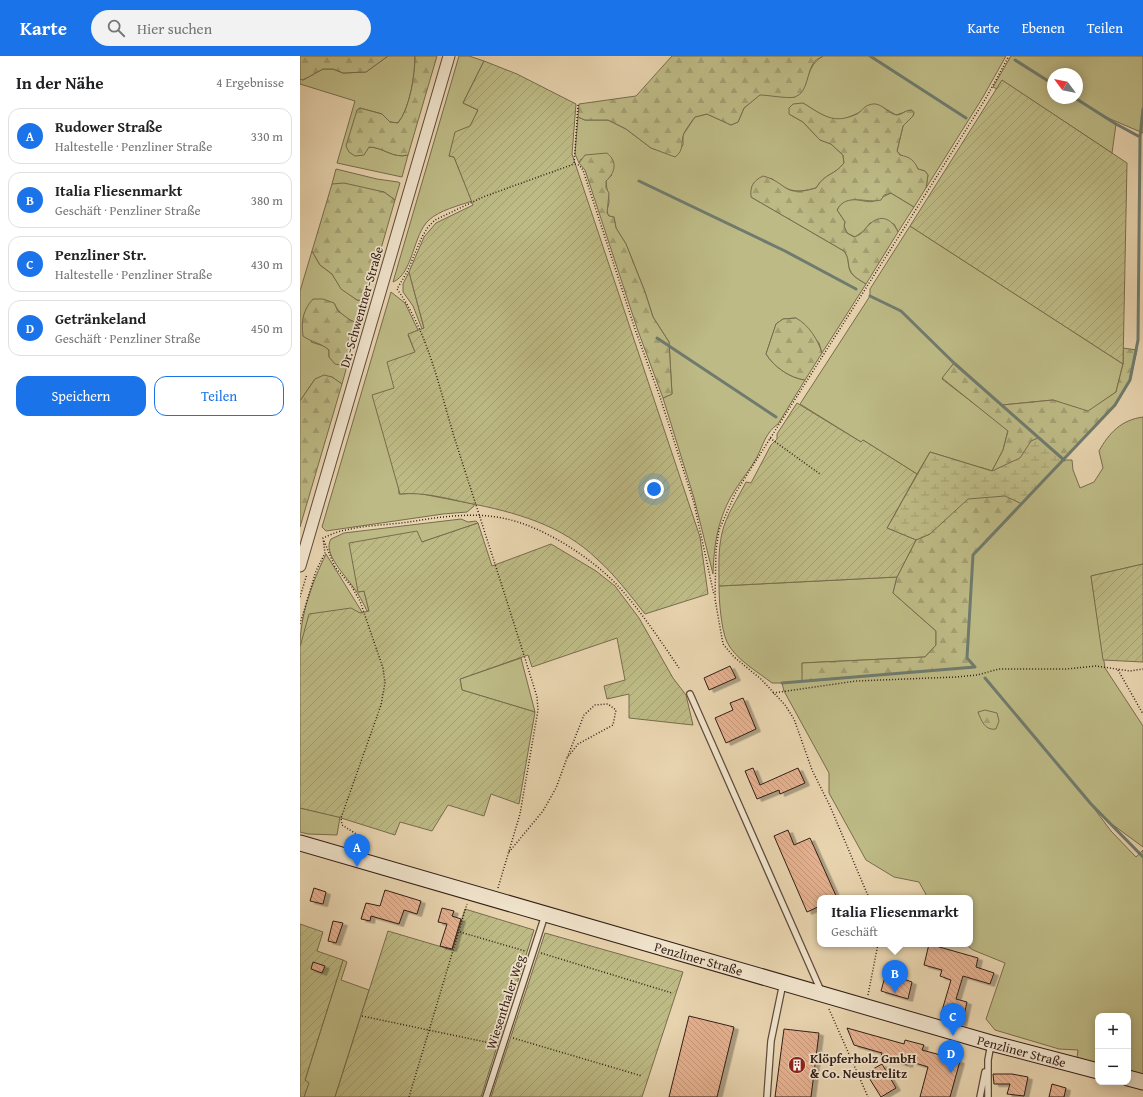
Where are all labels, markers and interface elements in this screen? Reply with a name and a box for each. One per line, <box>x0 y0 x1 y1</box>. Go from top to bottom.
search box <box>91 10 371 46</box>
text: Karte <box>20 14 67 42</box>
icon: search <box>105 17 127 39</box>
text: Hier suchen <box>137 18 212 39</box>
text: Karte <box>967 18 1000 38</box>
text: Ebenen <box>1022 18 1065 38</box>
text: Teilen <box>1087 18 1123 38</box>
north arrow <box>1047 68 1083 104</box>
text: In der Nähe <box>16 70 104 95</box>
text: 4 Ergebnisse <box>216 73 284 92</box>
text: Rudower Straße <box>55 116 162 137</box>
text: A <box>26 127 34 146</box>
text: 330 m <box>251 127 283 146</box>
text: Haltestelle · Penzliner Straße <box>55 137 212 156</box>
text: Italia Fliesenmarkt <box>55 180 182 201</box>
text: B <box>26 191 34 210</box>
text: 380 m <box>251 191 283 210</box>
text: Geschäft · Penzliner Straße <box>55 201 201 220</box>
text: Penzliner Str. <box>55 244 146 265</box>
street label: Dr.-Schwentner-Straße <box>335 244 388 370</box>
text: C <box>26 255 34 274</box>
text: 430 m <box>251 255 283 274</box>
text: Haltestelle · Penzliner Straße <box>55 265 212 284</box>
text: Getränkeland <box>55 308 146 329</box>
text: D <box>26 319 34 338</box>
text: 450 m <box>251 319 283 338</box>
text: Geschäft · Penzliner Straße <box>55 329 201 348</box>
button: Speichern <box>16 376 146 416</box>
button: Teilen <box>154 376 284 416</box>
your location <box>644 479 664 499</box>
pin: A <box>344 834 370 867</box>
popup <box>817 895 973 947</box>
text: Italia Fliesenmarkt <box>831 901 959 922</box>
text: Geschäft <box>831 922 878 941</box>
street label: Penzliner Straße <box>652 937 745 981</box>
street label: Wiesenthaler Weg <box>481 952 530 1052</box>
pin: B <box>882 960 908 993</box>
pin: C <box>940 1003 966 1036</box>
map controls <box>1095 1013 1131 1085</box>
button: + <box>1095 1013 1131 1049</box>
street label: Penzliner Straße <box>975 1030 1068 1072</box>
pin: D <box>938 1040 964 1073</box>
place label: Klöpferholz GmbH & Co. Neustrelitz <box>810 1049 916 1083</box>
button: − <box>1095 1049 1131 1085</box>
building icon: Klöpferholz GmbH & Co. Neustrelitz <box>787 1055 807 1075</box>

